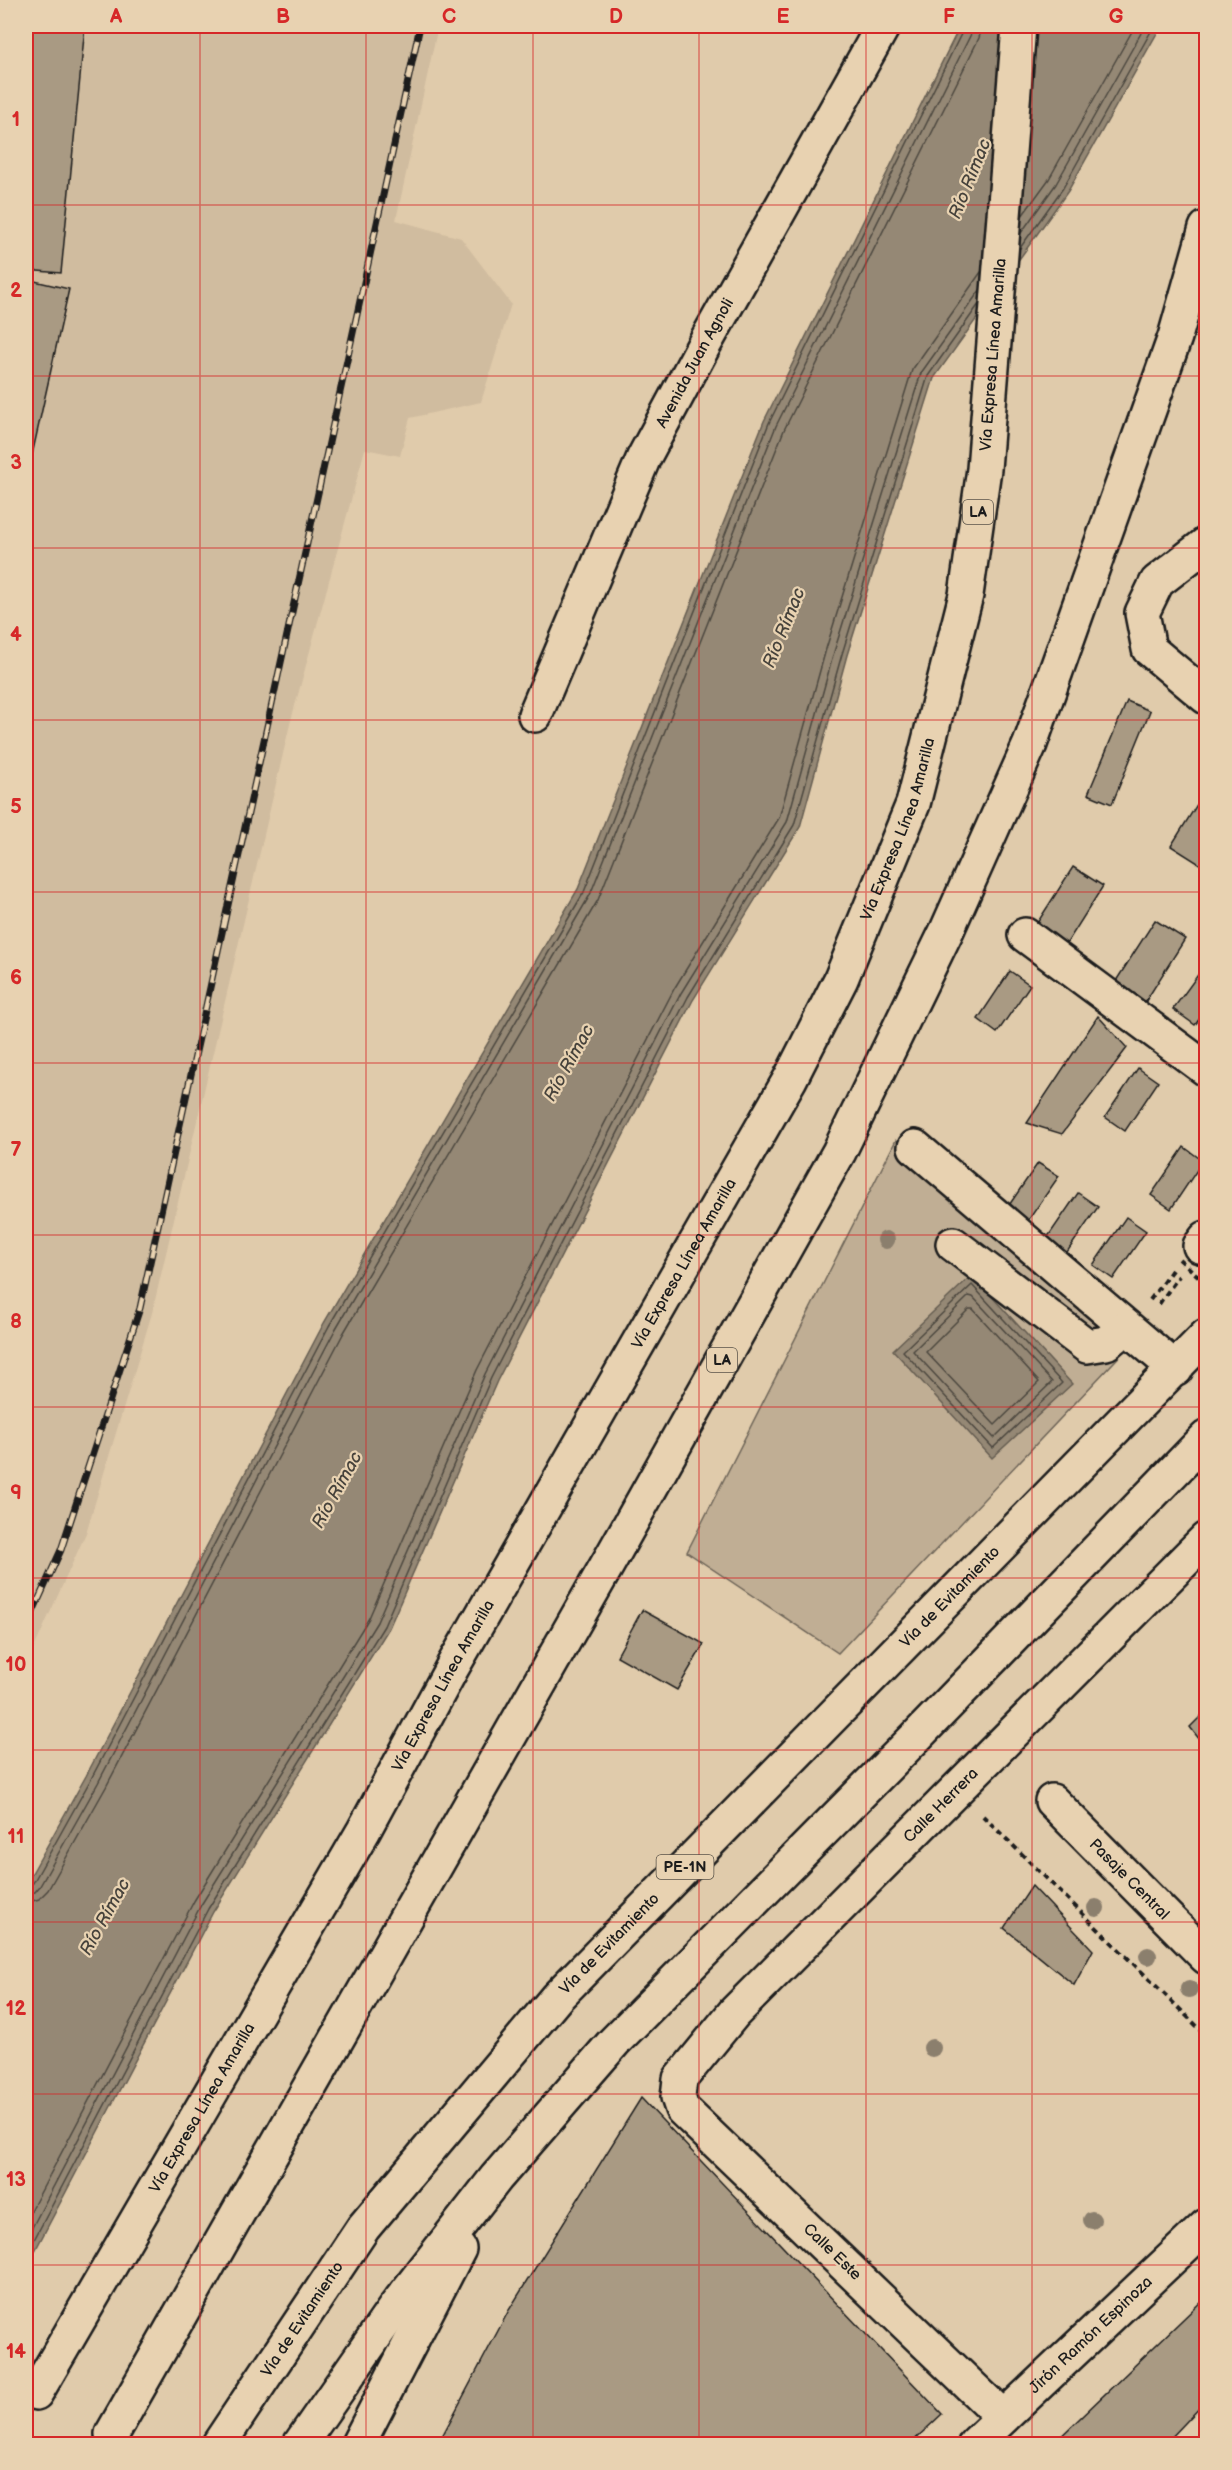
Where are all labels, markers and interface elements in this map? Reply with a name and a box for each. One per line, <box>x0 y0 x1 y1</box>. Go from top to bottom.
text: A <box>109 5 123 29</box>
text: B <box>276 5 290 29</box>
text: C <box>442 5 456 29</box>
text: D <box>609 5 623 29</box>
text: E <box>777 5 790 29</box>
text: F <box>943 5 955 29</box>
text: G <box>1109 5 1124 29</box>
text: 1 <box>12 108 20 132</box>
water label: Río Rímac <box>944 136 996 222</box>
street label: Vía Expresa Línea Amarilla <box>976 258 1010 452</box>
text: 2 <box>10 279 22 303</box>
street label: Avenida Juan Agnoli <box>652 295 738 431</box>
text: 3 <box>10 451 22 475</box>
road number: LA <box>963 500 993 524</box>
water label: Río Rímac <box>758 585 810 671</box>
text: 4 <box>10 623 22 647</box>
street label: Vía Expresa Línea Amarilla <box>857 736 939 923</box>
text: 5 <box>10 795 22 819</box>
text: 6 <box>10 966 22 990</box>
water label: Río Rímac <box>539 1021 599 1105</box>
text: 7 <box>10 1138 22 1162</box>
street label: Vía Expresa Línea Amarilla <box>628 1175 740 1352</box>
text: 8 <box>10 1310 22 1334</box>
road number: LA <box>707 1348 737 1372</box>
water label: Río Rímac <box>307 1448 367 1532</box>
text: 9 <box>10 1481 22 1505</box>
street label: Vía de Evitamiento <box>896 1542 1004 1652</box>
street label: Vía Expresa Línea Amarilla <box>388 1597 498 1775</box>
text: 10 <box>6 1653 26 1677</box>
street label: Calle Herrera <box>900 1764 982 1847</box>
text: 11 <box>8 1825 24 1849</box>
street label: Pasaje Central <box>1085 1835 1173 1924</box>
road number: PE-1N <box>656 1855 714 1879</box>
water label: Río Rímac <box>75 1875 135 1959</box>
street label: Vía de Evitamiento <box>555 1889 663 1998</box>
text: 12 <box>6 1997 26 2021</box>
street label: Vía Expresa Línea Amarilla <box>145 2020 259 2196</box>
text: 13 <box>6 2168 26 2192</box>
street label: Calle Este <box>799 2220 865 2285</box>
street label: Vía de Evitamiento <box>257 2258 347 2380</box>
street label: Jirón Ramón Espinoza <box>1025 2272 1156 2398</box>
text: 14 <box>6 2340 26 2364</box>

